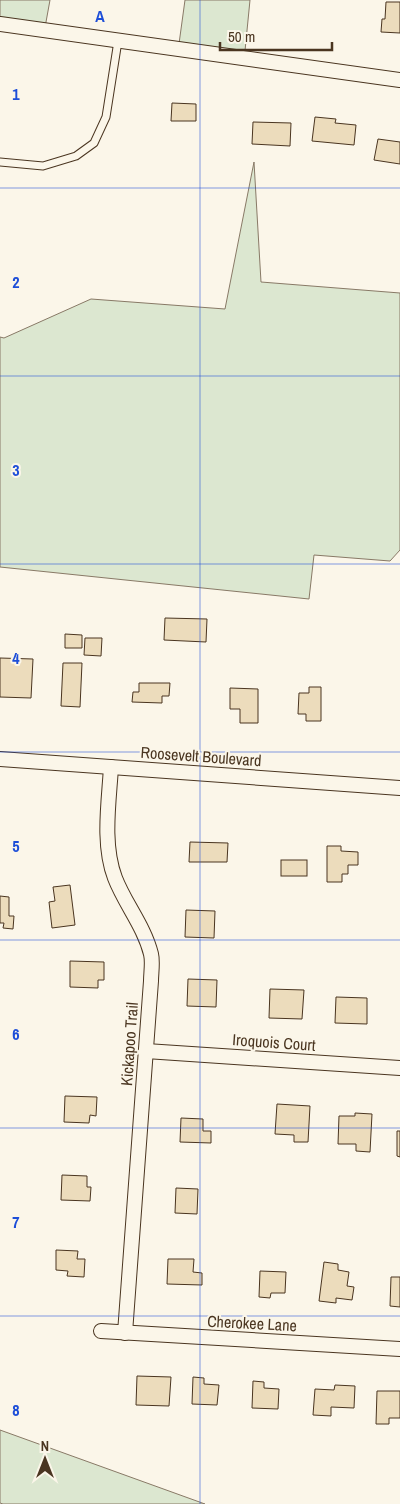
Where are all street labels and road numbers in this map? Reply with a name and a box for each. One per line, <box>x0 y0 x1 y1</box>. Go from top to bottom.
street label: Roosevelt Boulevard <box>140 741 262 771</box>
street label: Kickapoo Trail <box>115 1001 143 1087</box>
street label: Iroquois Court <box>232 1028 317 1056</box>
street label: Cherokee Lane <box>207 1310 297 1336</box>

